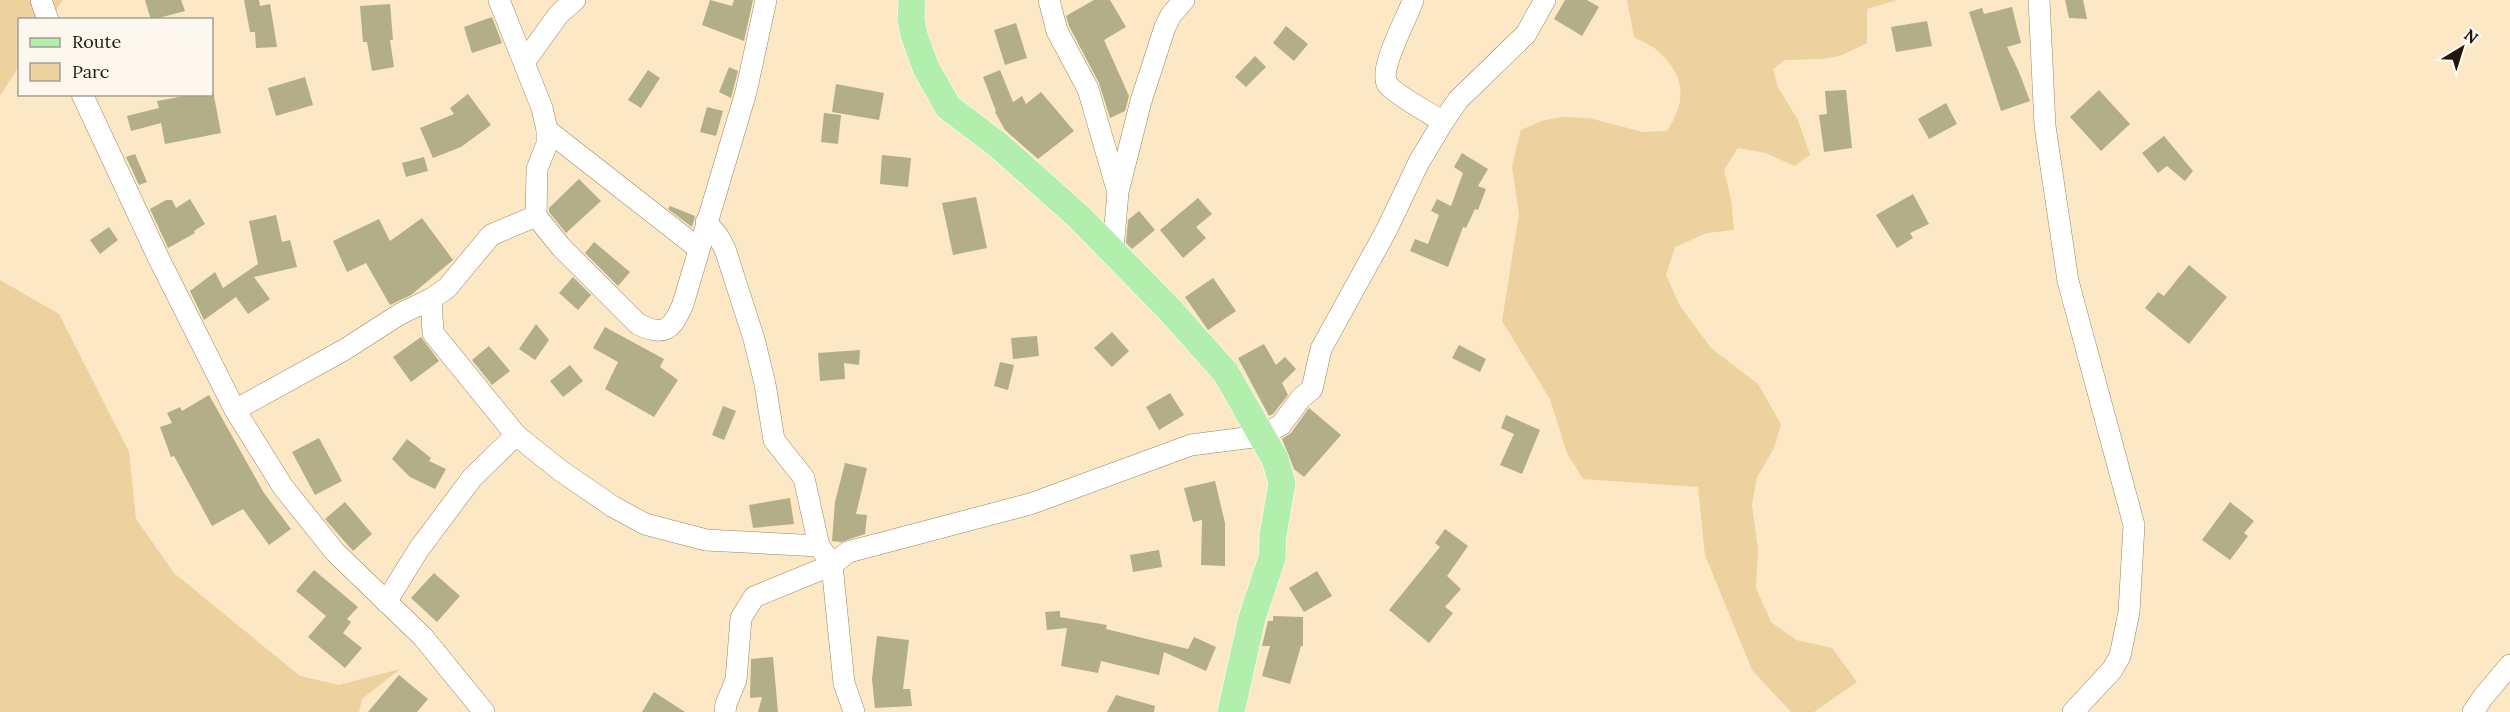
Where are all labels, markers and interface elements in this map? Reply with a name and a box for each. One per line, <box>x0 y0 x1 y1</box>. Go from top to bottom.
legend <box>18 18 213 96</box>
north arrow <box>2432 18 2492 78</box>
text: N <box>2460 24 2482 48</box>
text: Route <box>72 30 121 53</box>
text: Parc <box>72 60 109 83</box>

